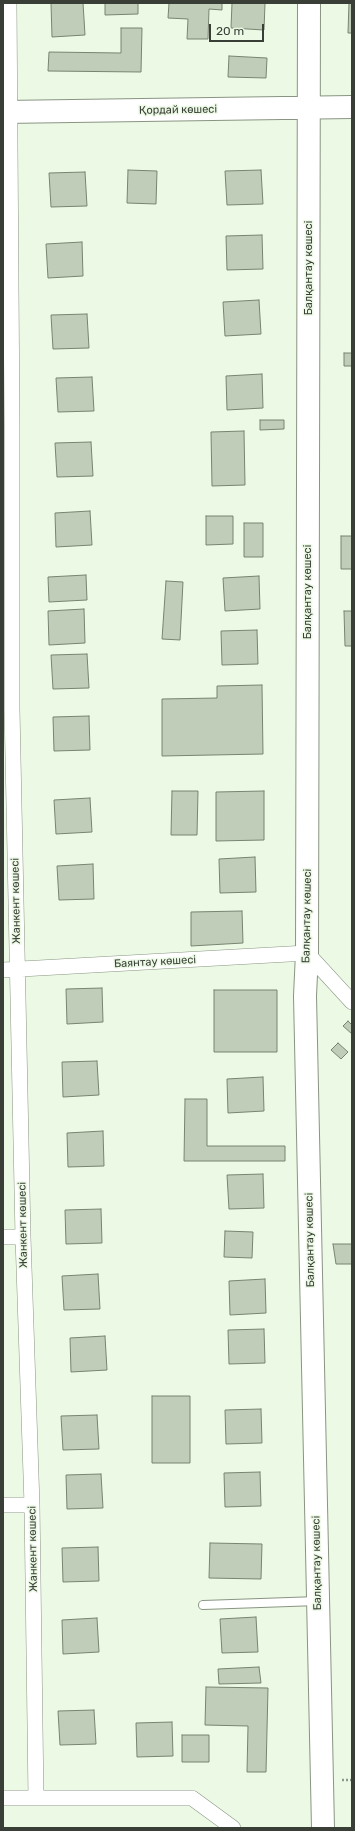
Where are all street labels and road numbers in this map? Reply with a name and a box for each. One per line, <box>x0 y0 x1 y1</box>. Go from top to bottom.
street label: Қордай көшесі <box>139 103 217 117</box>
street label: Балқантау көшесі <box>302 221 316 315</box>
street label: Балқантау көшесі <box>301 545 315 639</box>
street label: Жанкент көшесі <box>9 858 23 944</box>
street label: Балқантау көшесі <box>300 869 314 963</box>
street label: Баянтау көшесі <box>114 953 196 971</box>
street label: Жанкент көшесі <box>16 1182 30 1268</box>
street label: Балқантау көшесі <box>303 1193 317 1287</box>
street label: Жанкент көшесі <box>26 1506 40 1592</box>
street label: Балқантау көшесі <box>310 1516 324 1610</box>

